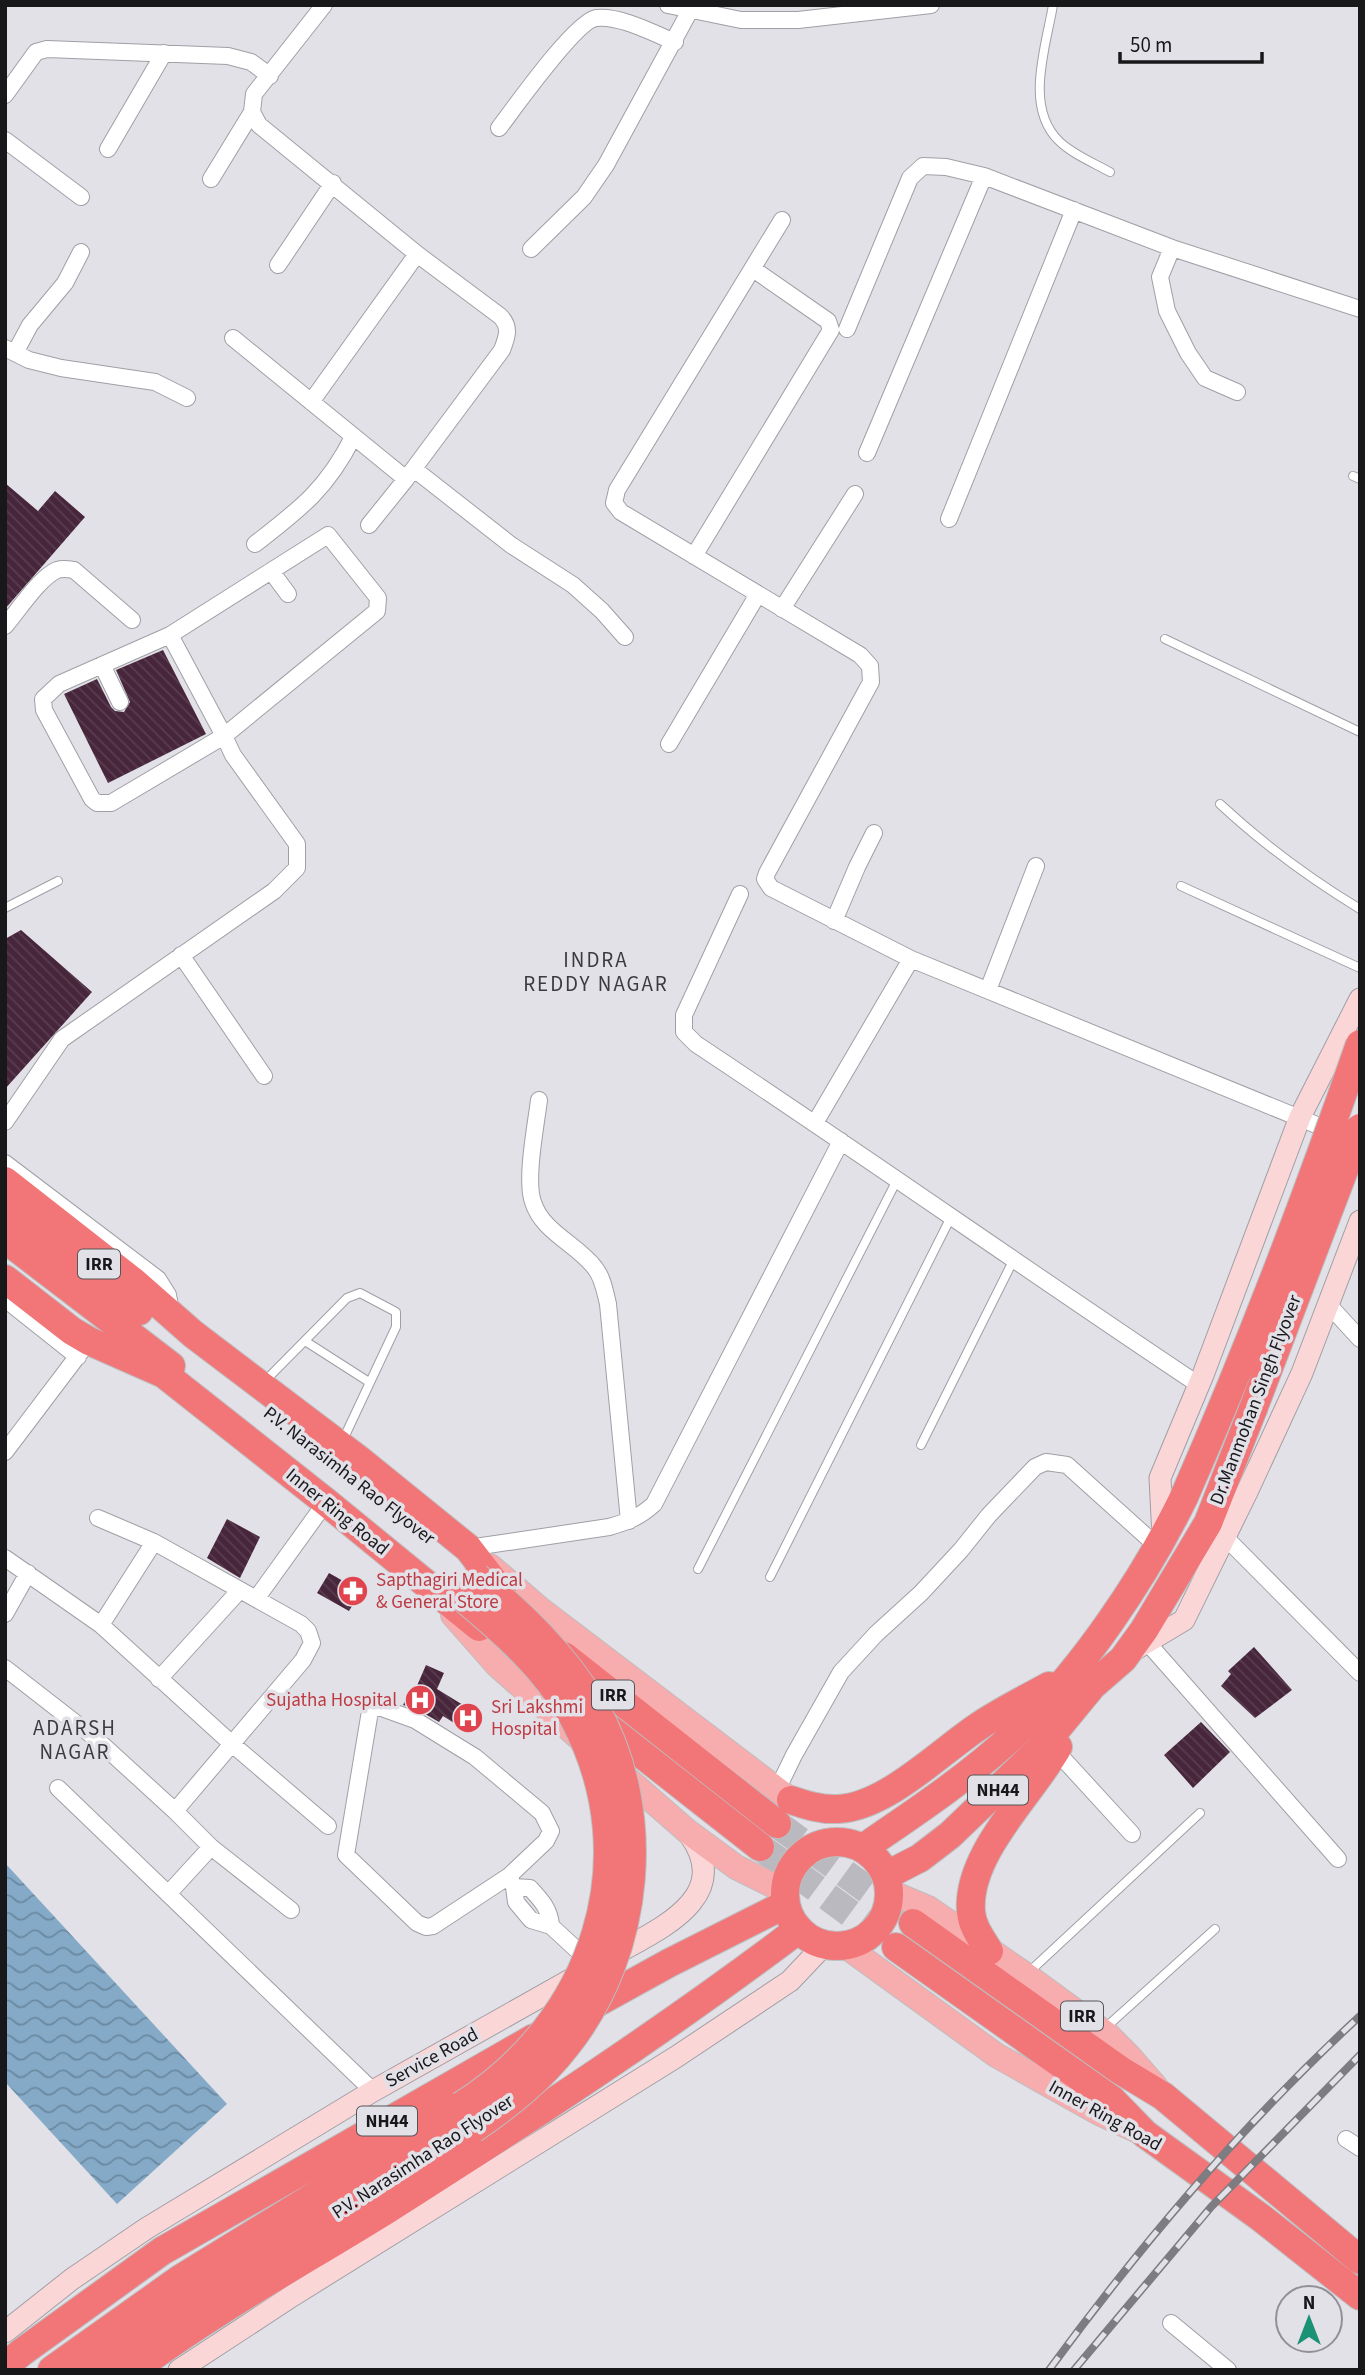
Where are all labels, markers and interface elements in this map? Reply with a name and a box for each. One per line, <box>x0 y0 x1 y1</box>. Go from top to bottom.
scale bar <box>1120 21 1262 65</box>
text: 50 m <box>1130 30 1172 60</box>
district label: INDRA REDDY NAGAR <box>523 945 669 999</box>
road number: IRR <box>78 1250 120 1279</box>
street label: Dr.Manmohan Singh Flyover <box>1203 1291 1309 1509</box>
street label: P.V. Narasimha Rao Flyover <box>257 1400 441 1552</box>
street label: Inner Ring Road <box>280 1462 394 1562</box>
place label: Sapthagiri Medical & General Store <box>376 1567 523 1616</box>
pharmacy icon: Sapthagiri Medical & General Store <box>336 1574 370 1608</box>
road number: IRR <box>592 1680 634 1710</box>
hospital icon: Sujatha Hospital <box>403 1683 437 1717</box>
place label: Sujatha Hospital <box>266 1687 397 1714</box>
place label: Sri Lakshmi Hospital <box>491 1694 583 1743</box>
hospital icon: Sri Lakshmi Hospital <box>451 1701 485 1735</box>
district label: ADARSH NAGAR <box>33 1713 117 1767</box>
road number: NH44 <box>968 1776 1028 1804</box>
road number: IRR <box>1061 2002 1103 2030</box>
street label: Service Road <box>381 2021 483 2095</box>
street label: Inner Ring Road <box>1044 2074 1166 2158</box>
street label: P.V. Narasimha Rao Flyover <box>327 2088 519 2226</box>
road number: NH44 <box>357 2106 417 2136</box>
north arrow <box>1274 2284 1344 2354</box>
text: N <box>1303 2290 1315 2317</box>

